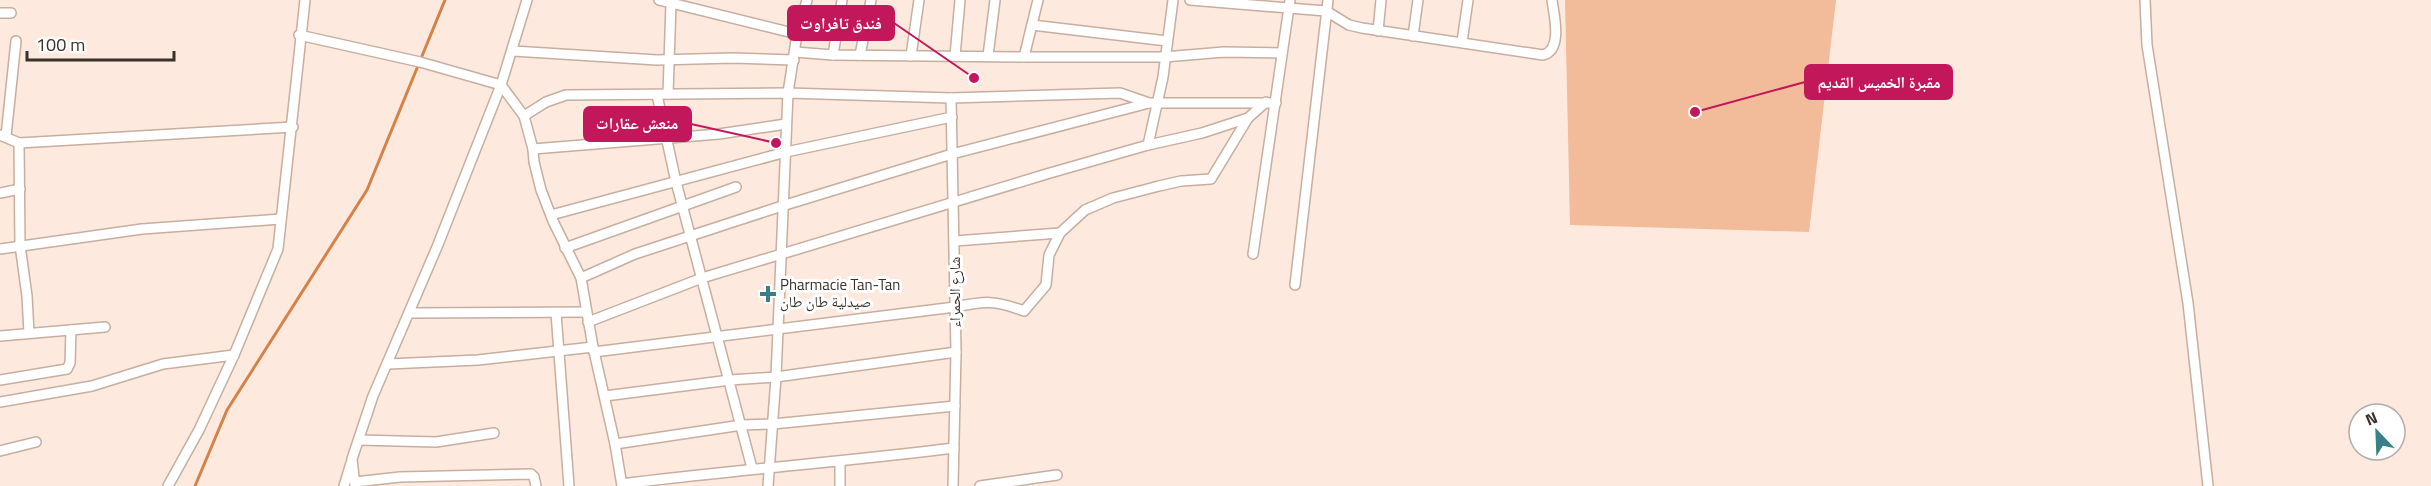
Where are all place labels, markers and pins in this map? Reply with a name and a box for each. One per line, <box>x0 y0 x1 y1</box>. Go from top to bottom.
callout: فندق تافراوت <box>788 6 894 40</box>
callout: مقبرة الخميس القديم <box>1805 65 1952 99</box>
callout: منعش عقارات <box>584 107 691 141</box>
place label: Pharmacie Tan-Tan صيدلية طان طان <box>780 273 900 313</box>
marker: Pharmacie Tan-Tan صيدلية طان طان <box>761 287 775 301</box>

